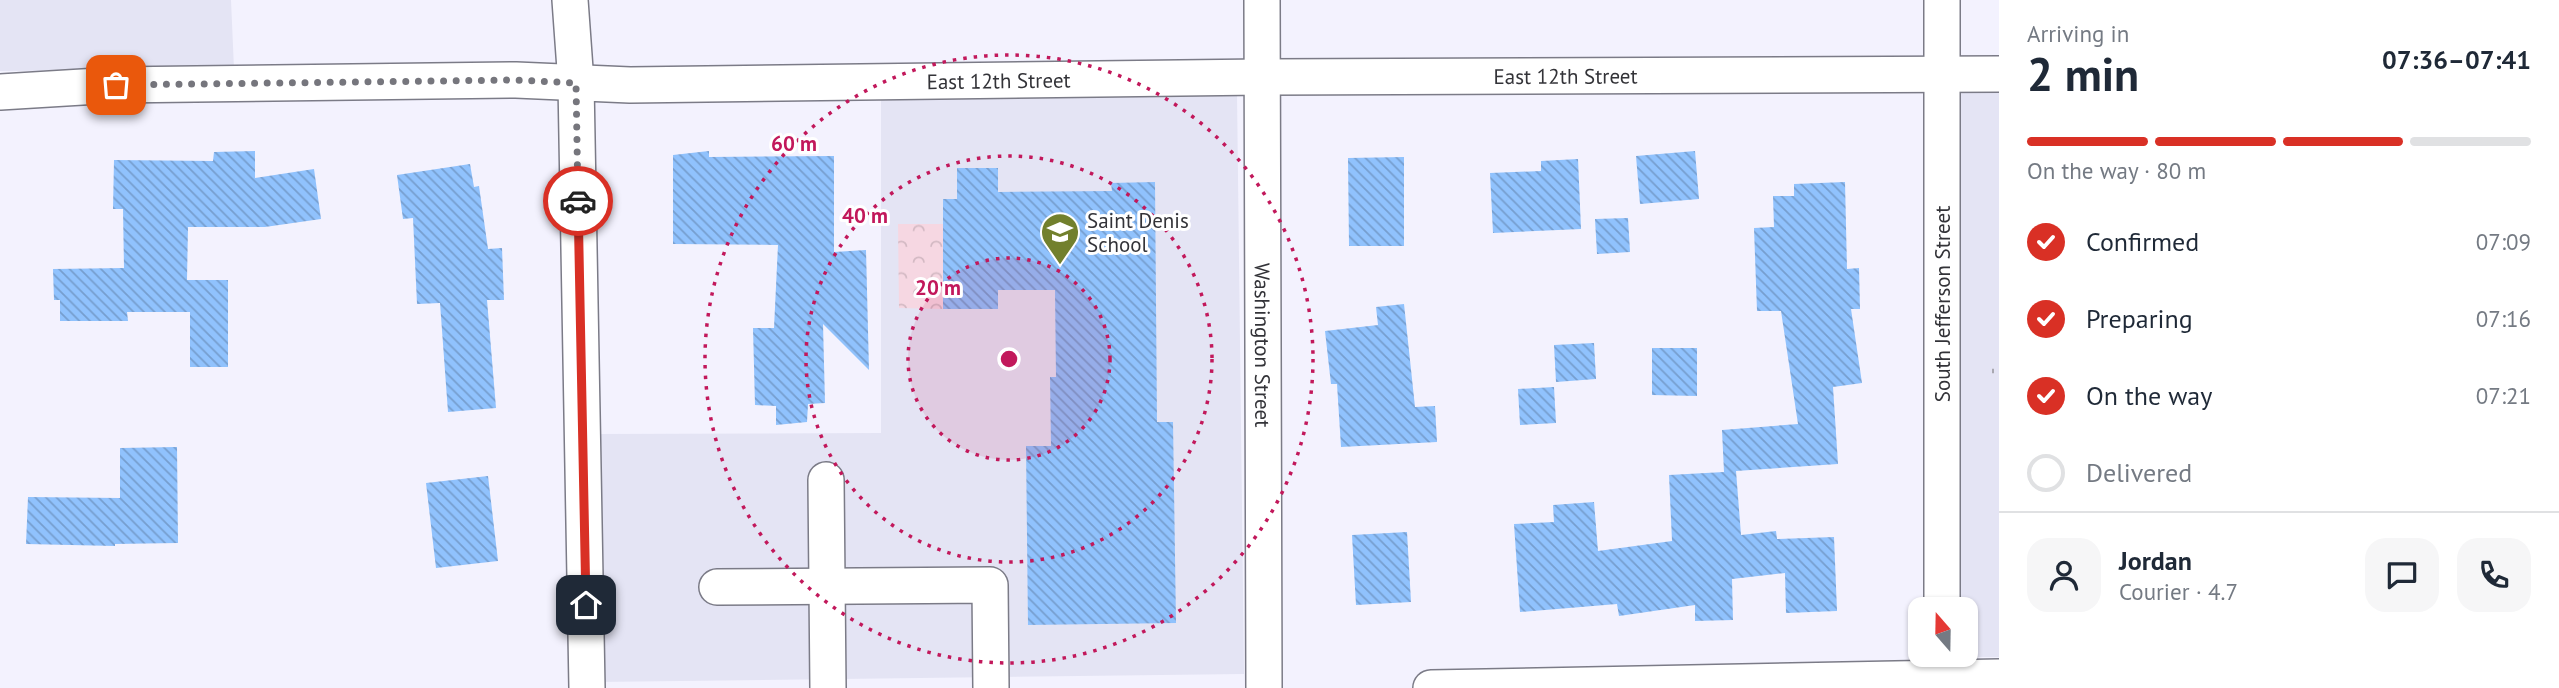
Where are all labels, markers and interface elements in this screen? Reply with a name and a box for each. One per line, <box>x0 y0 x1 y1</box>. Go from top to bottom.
text: Arriving in <box>2027 19 2129 48</box>
text: 07:36–07:41 <box>2382 43 2531 76</box>
text: 2 min <box>2027 44 2139 104</box>
pin <box>86 55 146 115</box>
street label: East 12th Street <box>1494 62 1638 90</box>
icon: bag <box>97 66 135 104</box>
street label: East 12th Street <box>926 66 1071 95</box>
text: 60 m <box>771 130 817 157</box>
text: On the way · 80 m <box>2027 156 2206 185</box>
courier <box>543 166 613 236</box>
icon: car <box>559 182 597 220</box>
text: 40 m <box>842 202 888 229</box>
street label: South Jefferson Street <box>1929 206 1956 402</box>
place label: Saint Denis School <box>1087 207 1189 258</box>
school or university icon: Saint Denis School <box>1039 211 1081 266</box>
icon: check <box>2027 223 2065 261</box>
text: Confirmed <box>2086 225 2199 258</box>
text: 07:09 <box>2476 227 2531 256</box>
street label: Washington Street <box>1249 263 1277 427</box>
text: 20 m <box>915 274 961 301</box>
icon: check <box>2027 300 2065 338</box>
text: Preparing <box>2086 302 2193 335</box>
text: 07:16 <box>2476 304 2531 333</box>
centre of rings <box>997 347 1021 371</box>
icon: check <box>2027 377 2065 415</box>
text: On the way <box>2086 379 2212 412</box>
text: 07:21 <box>2476 381 2531 410</box>
text: Delivered <box>2086 456 2192 489</box>
button: person <box>2027 538 2101 612</box>
button: chat <box>2365 538 2439 612</box>
button: phone <box>2457 538 2531 612</box>
text: Jordan <box>2119 544 2192 577</box>
pin <box>556 575 616 635</box>
text: Courier · 4.7 <box>2119 577 2238 606</box>
icon: home <box>567 586 605 624</box>
north arrow <box>1908 597 1978 667</box>
map controls <box>1908 597 1978 667</box>

